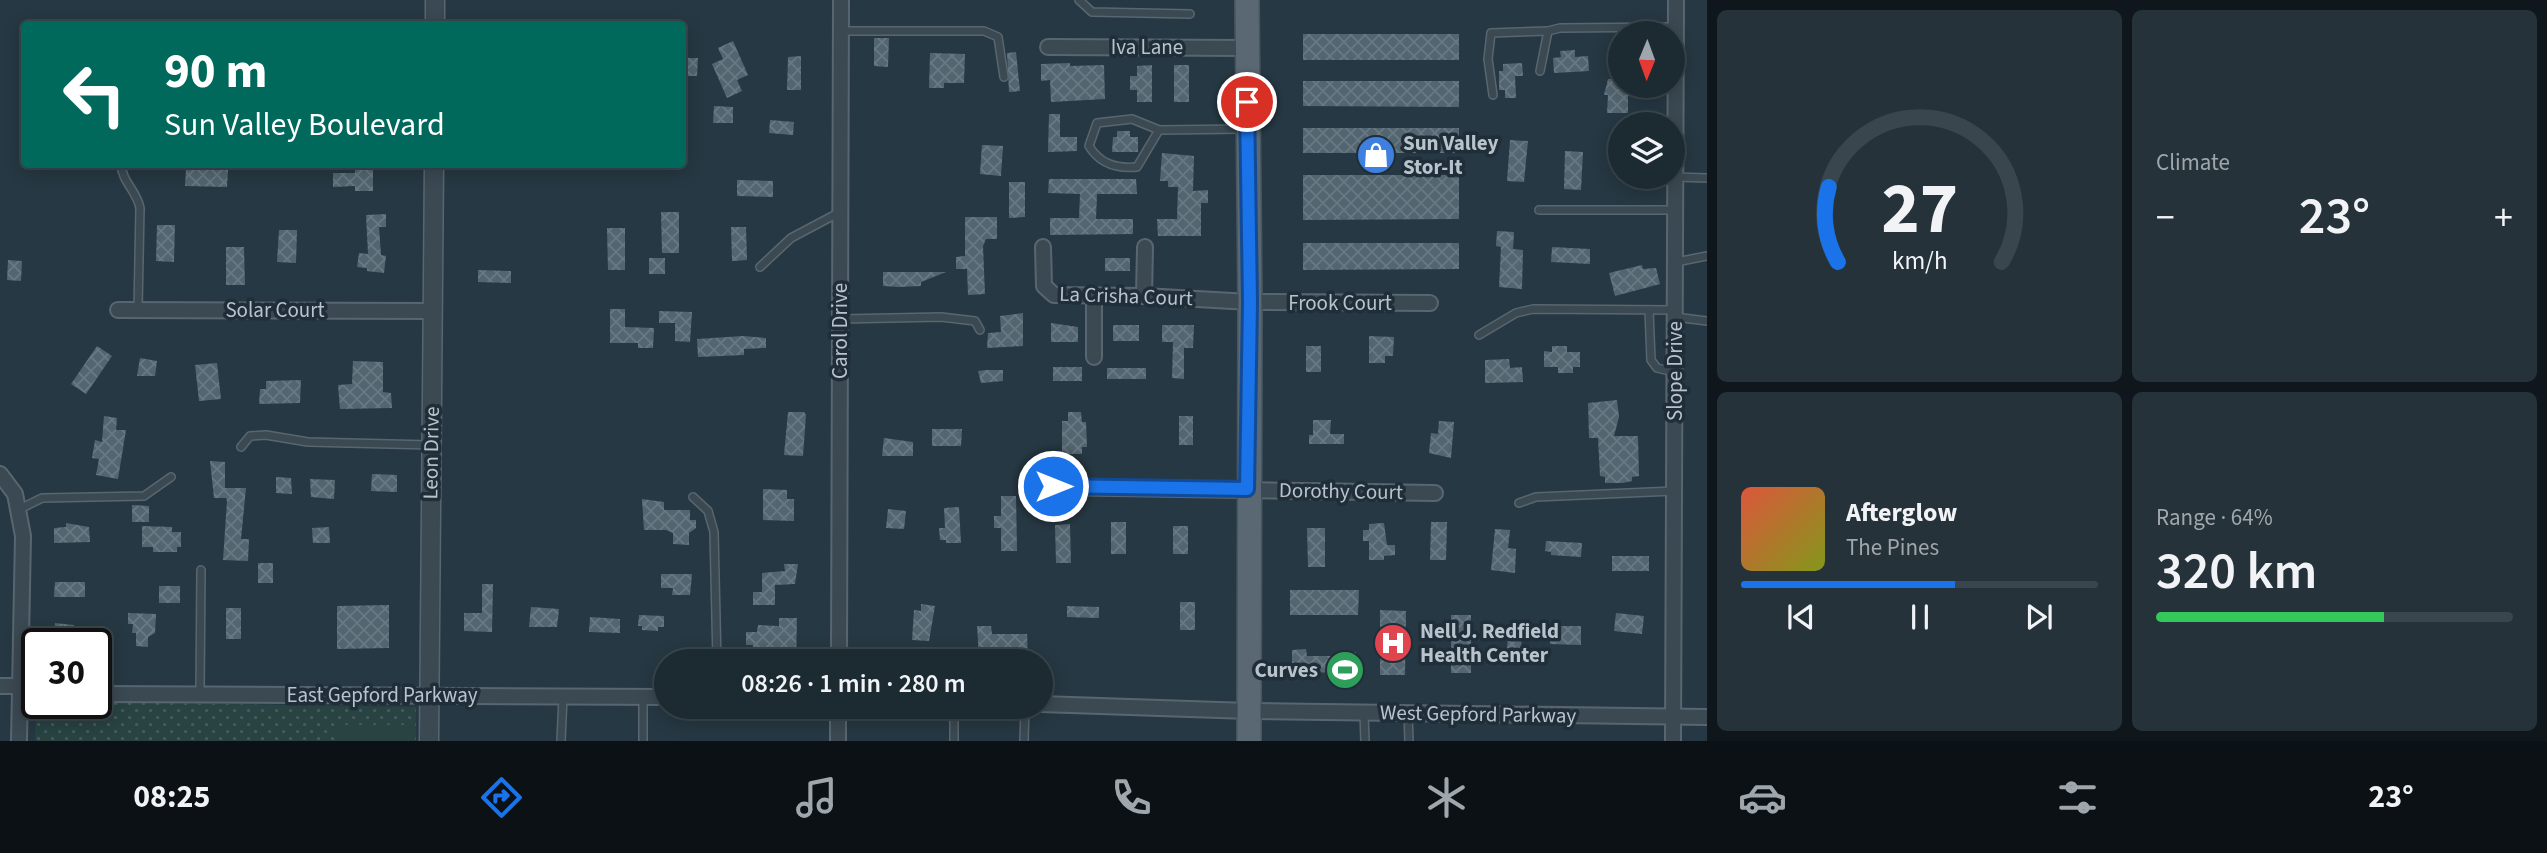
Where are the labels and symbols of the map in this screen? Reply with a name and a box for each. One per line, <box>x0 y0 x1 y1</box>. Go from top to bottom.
north arrow <box>1608 21 1685 98</box>
street label: Iva Lane <box>1111 32 1183 62</box>
pin <box>1217 72 1277 132</box>
place label: Sun Valley Stor-It <box>1403 128 1499 182</box>
shop icon: Sun Valley Stor-It <box>1355 134 1397 176</box>
street label: La Crisha Court <box>1059 279 1193 313</box>
street label: Carol Drive <box>825 283 855 379</box>
street label: Frook Court <box>1288 288 1392 318</box>
street label: Solar Court <box>225 295 325 325</box>
street label: Slope Drive <box>1660 321 1690 421</box>
street label: Leon Drive <box>415 406 447 500</box>
position arrow <box>1016 449 1090 523</box>
street label: Dorothy Court <box>1279 475 1403 507</box>
place label: Nell J. Redfield Health Center <box>1420 616 1559 670</box>
hospital icon: Nell J. Redfield Health Center <box>1372 622 1414 664</box>
speed limit sign: 30 <box>21 628 112 719</box>
sports icon: Curves <box>1324 649 1366 691</box>
place label: Curves <box>1255 655 1318 685</box>
street label: East Gepford Parkway <box>286 680 478 710</box>
street label: West Gepford Parkway <box>1380 697 1577 731</box>

